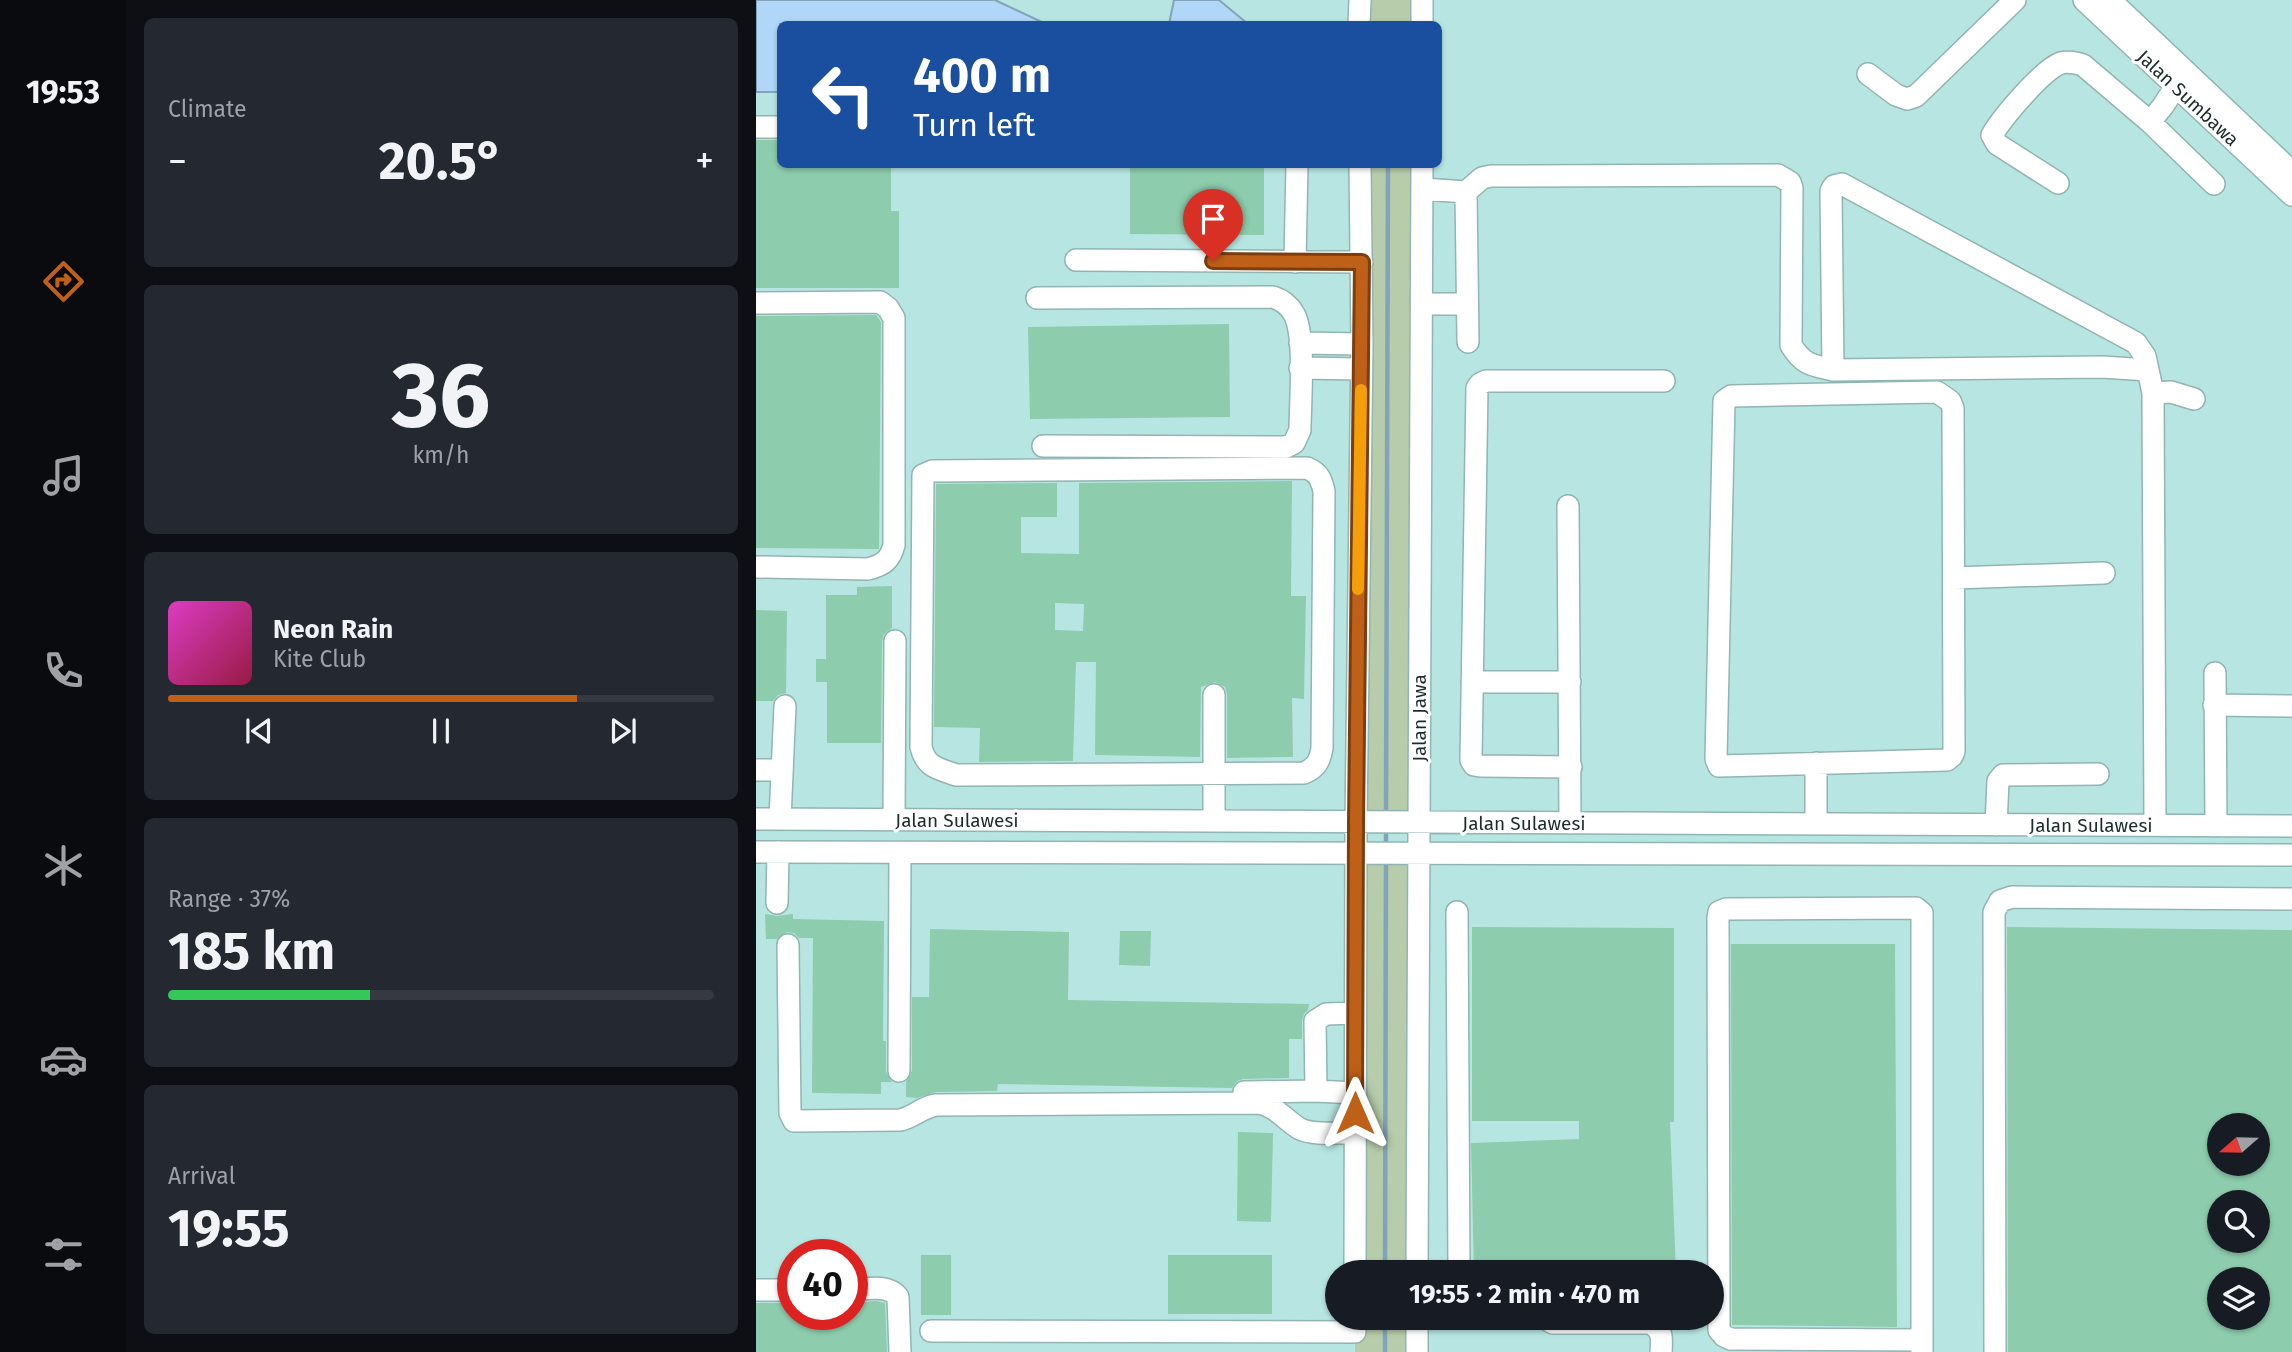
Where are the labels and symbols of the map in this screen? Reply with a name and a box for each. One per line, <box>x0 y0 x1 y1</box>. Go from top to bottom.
street label: Jalan Sumbawa <box>2132 45 2244 151</box>
pin <box>1183 189 1243 261</box>
street label: Jalan Jawa <box>1408 674 1431 762</box>
street label: Jalan Sulawesi <box>895 809 1019 832</box>
street label: Jalan Sulawesi <box>1462 812 1586 835</box>
street label: Jalan Sulawesi <box>2029 814 2153 837</box>
position arrow <box>1318 1076 1392 1150</box>
north arrow <box>2207 1113 2270 1176</box>
speed limit sign: 40 <box>777 1239 868 1330</box>

